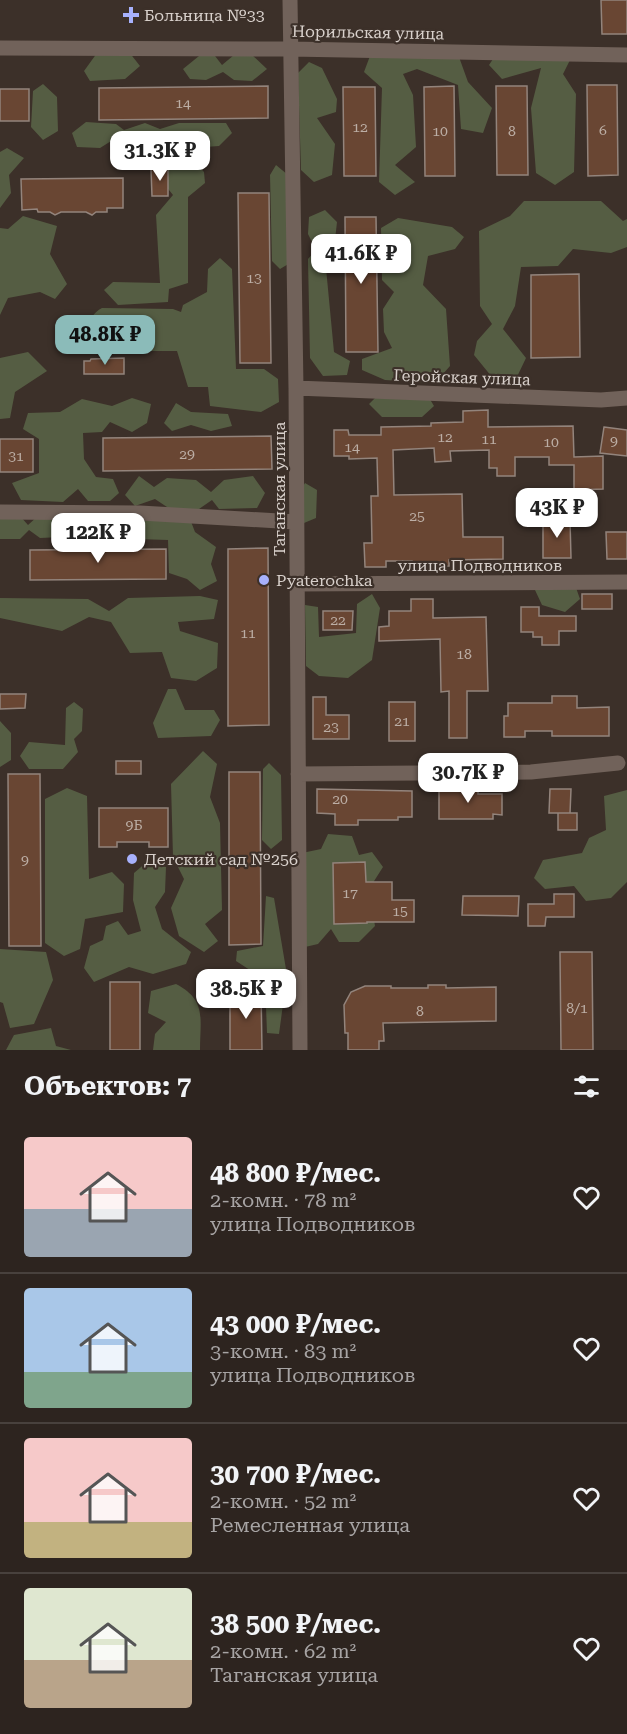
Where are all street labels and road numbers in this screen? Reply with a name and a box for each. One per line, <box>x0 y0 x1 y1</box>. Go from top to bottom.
street label: Норильская улица <box>292 22 445 43</box>
street label: Геройская улица <box>393 366 531 389</box>
street label: Таганская улица <box>270 421 289 556</box>
street label: улица Подводников <box>398 556 562 575</box>

